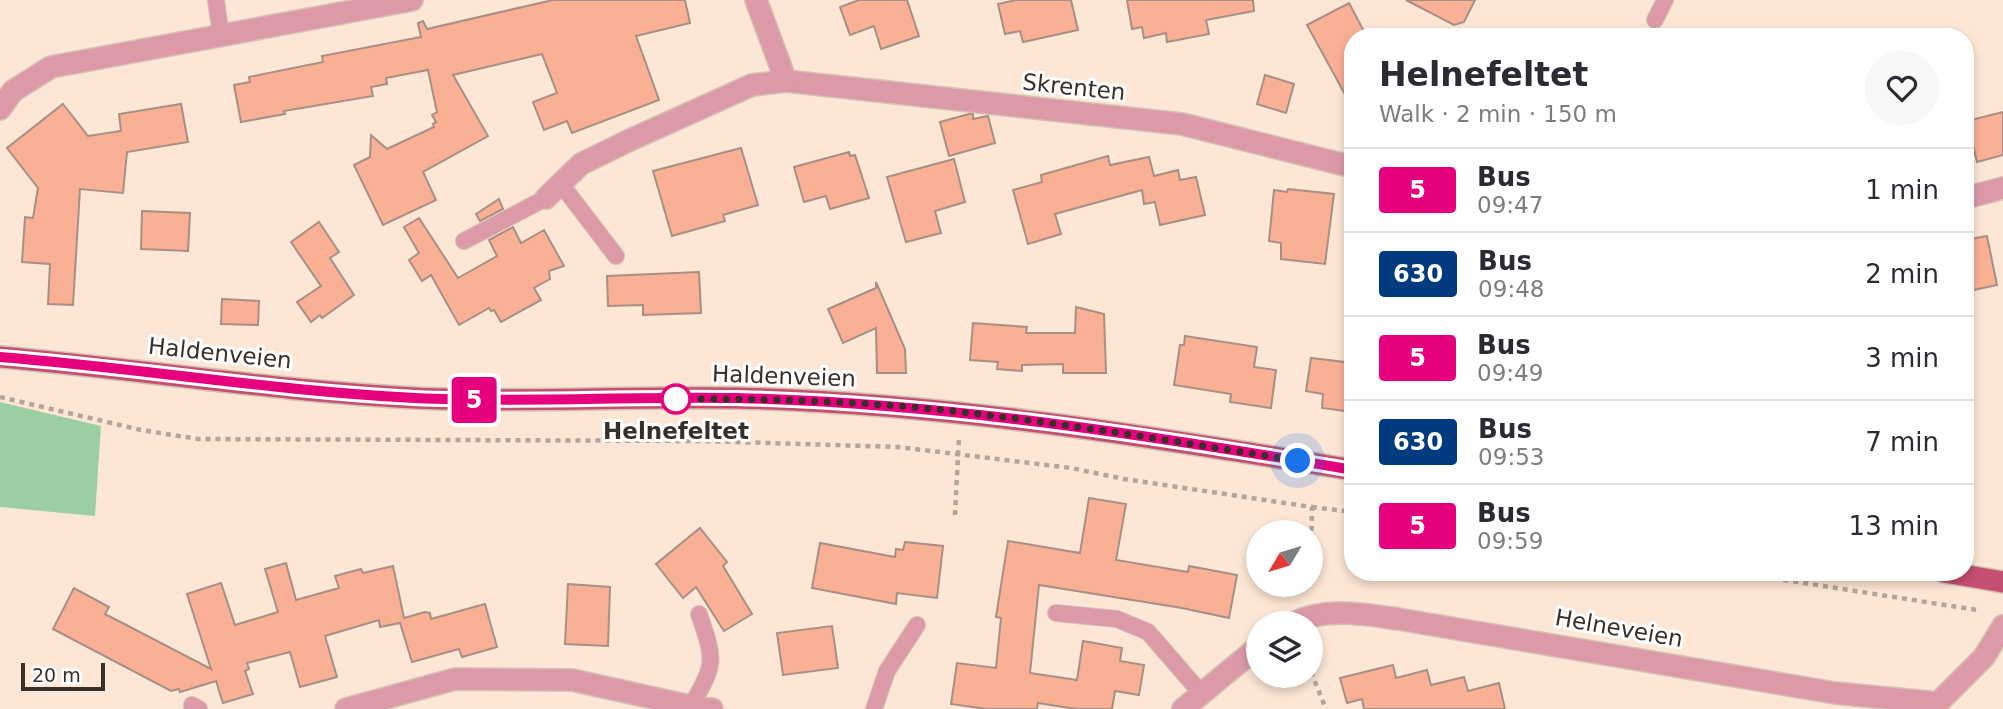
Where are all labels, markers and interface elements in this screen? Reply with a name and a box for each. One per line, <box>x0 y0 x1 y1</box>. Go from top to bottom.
button: heart <box>1865 51 1939 125</box>
text: Helnefeltet <box>1379 55 1588 94</box>
street label: Skrenten <box>1021 69 1127 105</box>
text: Walk · 2 min · 150 m <box>1379 101 1617 127</box>
text: Bus <box>1477 162 1531 192</box>
text: 1 min <box>1865 175 1939 205</box>
text: 5 <box>1409 176 1426 204</box>
text: 09:47 <box>1477 192 1543 218</box>
text: Bus <box>1478 246 1532 276</box>
text: 2 min <box>1865 259 1939 289</box>
text: 630 <box>1393 260 1443 288</box>
text: 09:48 <box>1478 276 1544 302</box>
text: Bus <box>1477 330 1531 360</box>
street label: Haldenveien <box>147 333 293 373</box>
text: 3 min <box>1865 343 1939 373</box>
text: 5 <box>1409 344 1426 372</box>
street label: Haldenveien <box>712 360 856 392</box>
text: 09:49 <box>1477 360 1543 386</box>
line badge: 5 <box>451 377 497 423</box>
marker: Helnefeltet <box>661 384 691 414</box>
text: 5 <box>466 386 482 414</box>
text: Bus <box>1478 414 1532 444</box>
place label: Helnefeltet <box>603 418 749 444</box>
text: 7 min <box>1865 427 1939 457</box>
text: 630 <box>1393 428 1443 456</box>
your location <box>1280 443 1315 478</box>
text: 09:53 <box>1478 444 1544 470</box>
text: Bus <box>1477 498 1531 528</box>
text: 13 min <box>1849 511 1939 541</box>
text: 5 <box>1409 512 1426 540</box>
north arrow <box>1246 520 1323 597</box>
map controls <box>1246 520 1323 688</box>
text: 09:59 <box>1477 528 1543 554</box>
street label: Helneveien <box>1553 604 1685 652</box>
button: layers <box>1246 611 1323 688</box>
scale bar <box>21 660 105 692</box>
text: 20 m <box>32 664 81 686</box>

